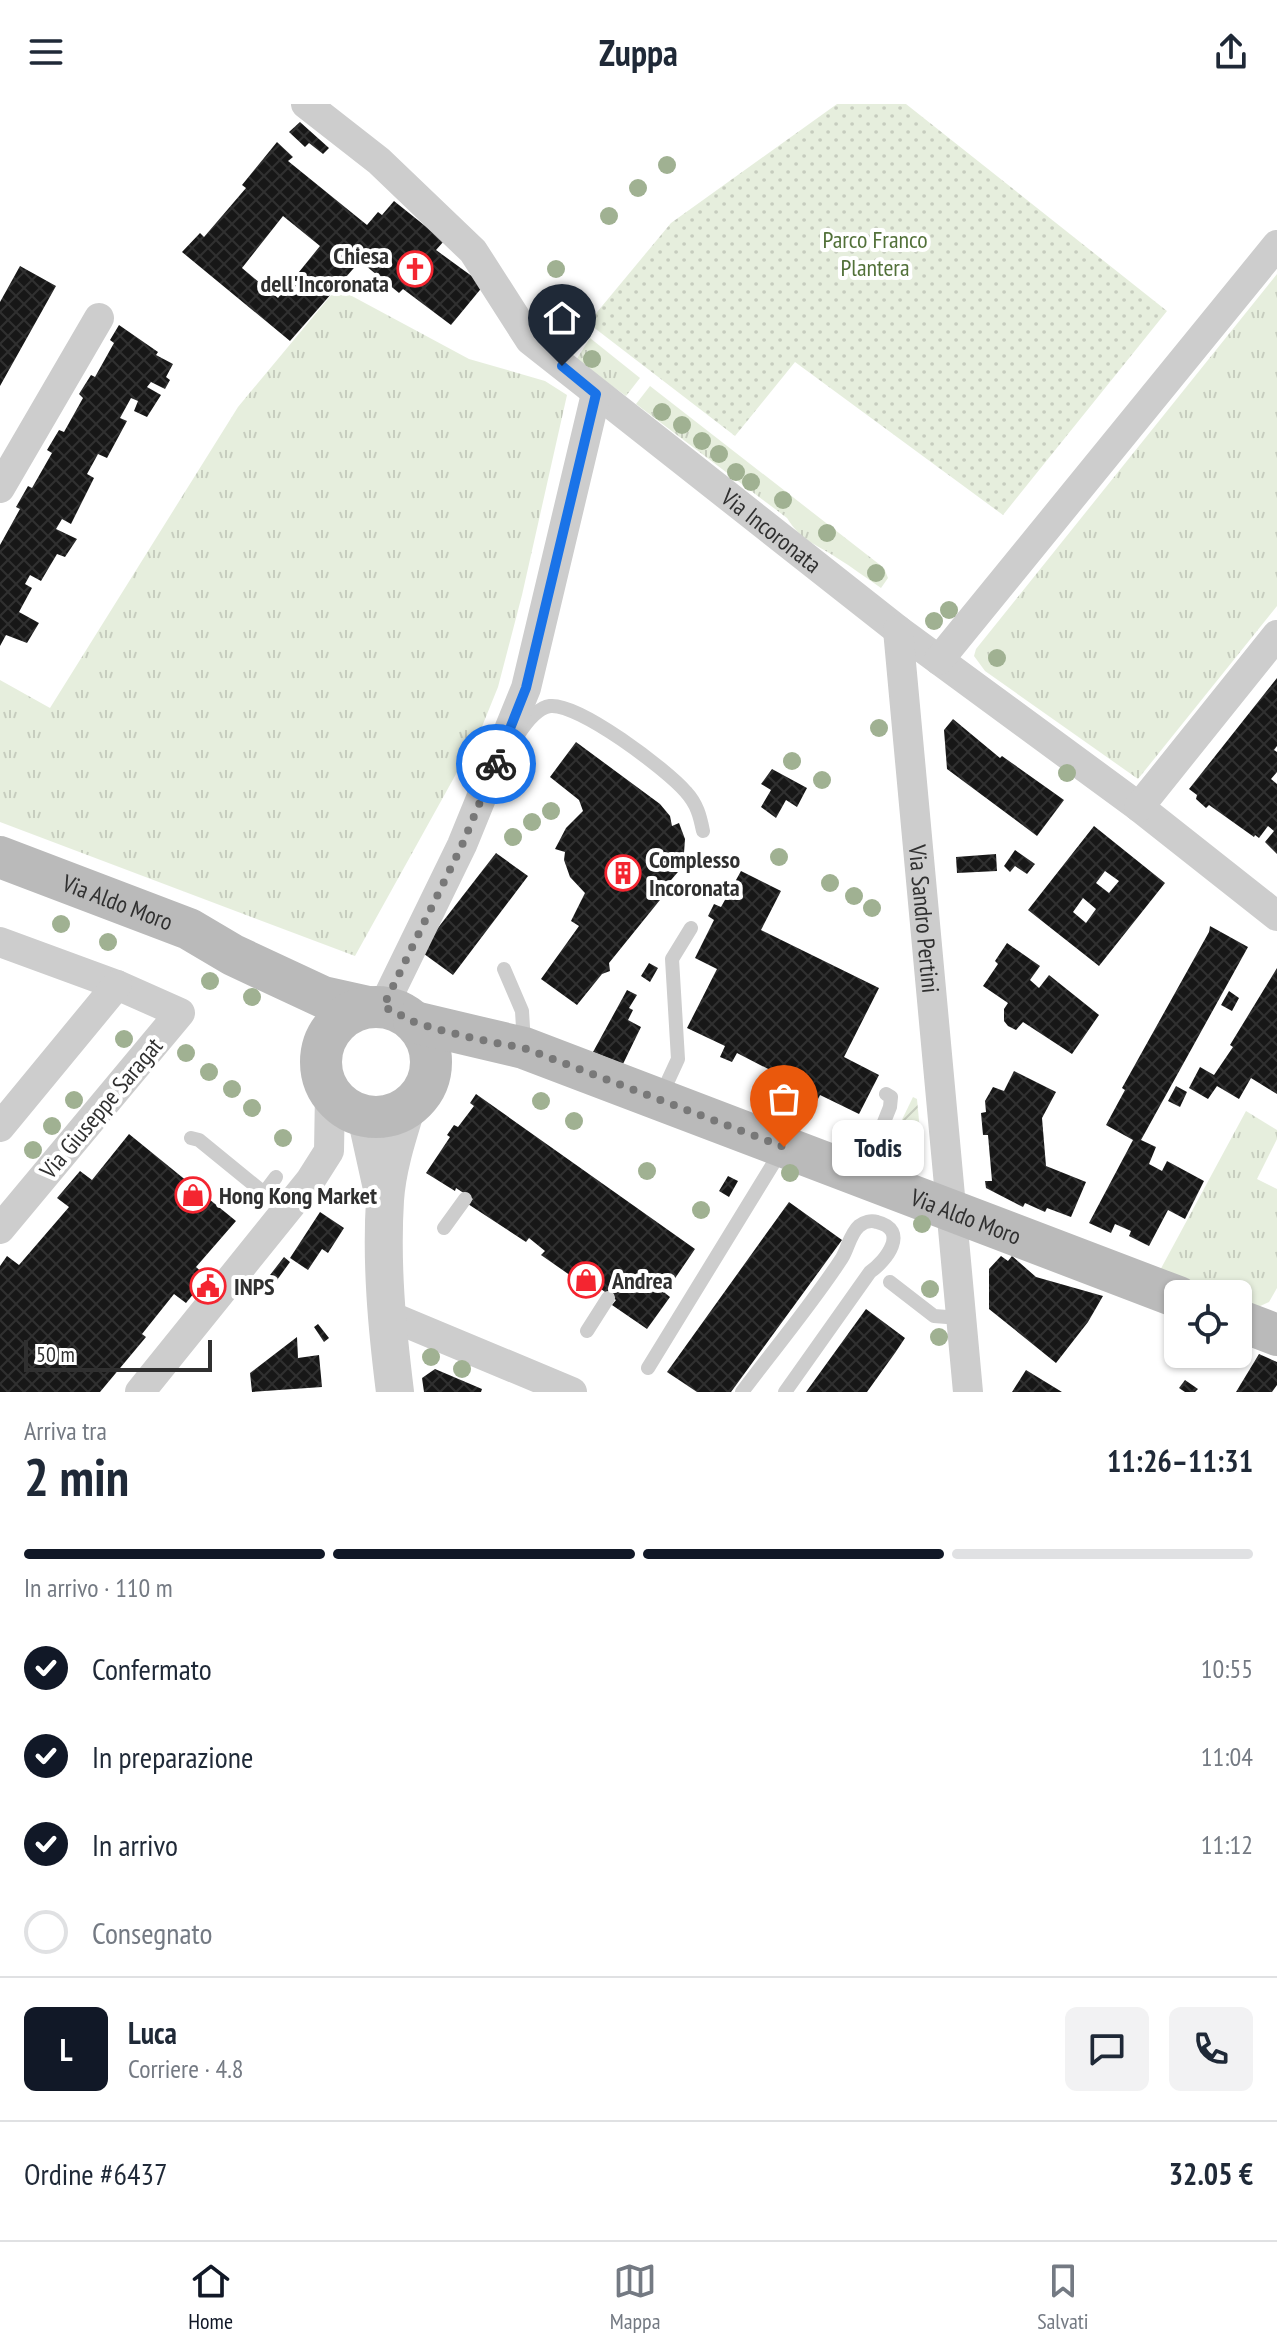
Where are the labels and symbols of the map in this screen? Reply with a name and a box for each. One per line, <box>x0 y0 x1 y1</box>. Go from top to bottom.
park label: Parco Franco Plantera <box>822 224 928 283</box>
place label: Chiesa dell'Incoronata <box>261 240 389 299</box>
church icon: Chiesa dell'Incoronata <box>396 250 434 288</box>
pin <box>528 284 596 366</box>
street label: Via Incoronata <box>714 481 828 579</box>
courier <box>456 724 536 804</box>
street label: Via Sandro Pertini <box>902 842 947 994</box>
place label: Complesso Incoronata <box>649 844 740 903</box>
building icon: Complesso Incoronata <box>604 854 642 892</box>
street label: Via Aldo Moro <box>57 866 177 937</box>
street label: Via Giuseppe Saragat <box>32 1031 169 1186</box>
pin <box>750 1065 818 1147</box>
callout: Todis <box>832 1119 924 1175</box>
shop icon: Hong Kong Market <box>174 1176 212 1214</box>
place label: Hong Kong Market <box>219 1180 377 1211</box>
street label: Via Aldo Moro <box>905 1181 1026 1251</box>
shop icon: Andrea <box>567 1261 605 1299</box>
place label: Andrea <box>611 1265 673 1296</box>
public building icon: INPS <box>189 1267 227 1305</box>
place label: INPS <box>234 1271 275 1302</box>
scale bar <box>24 1336 212 1372</box>

